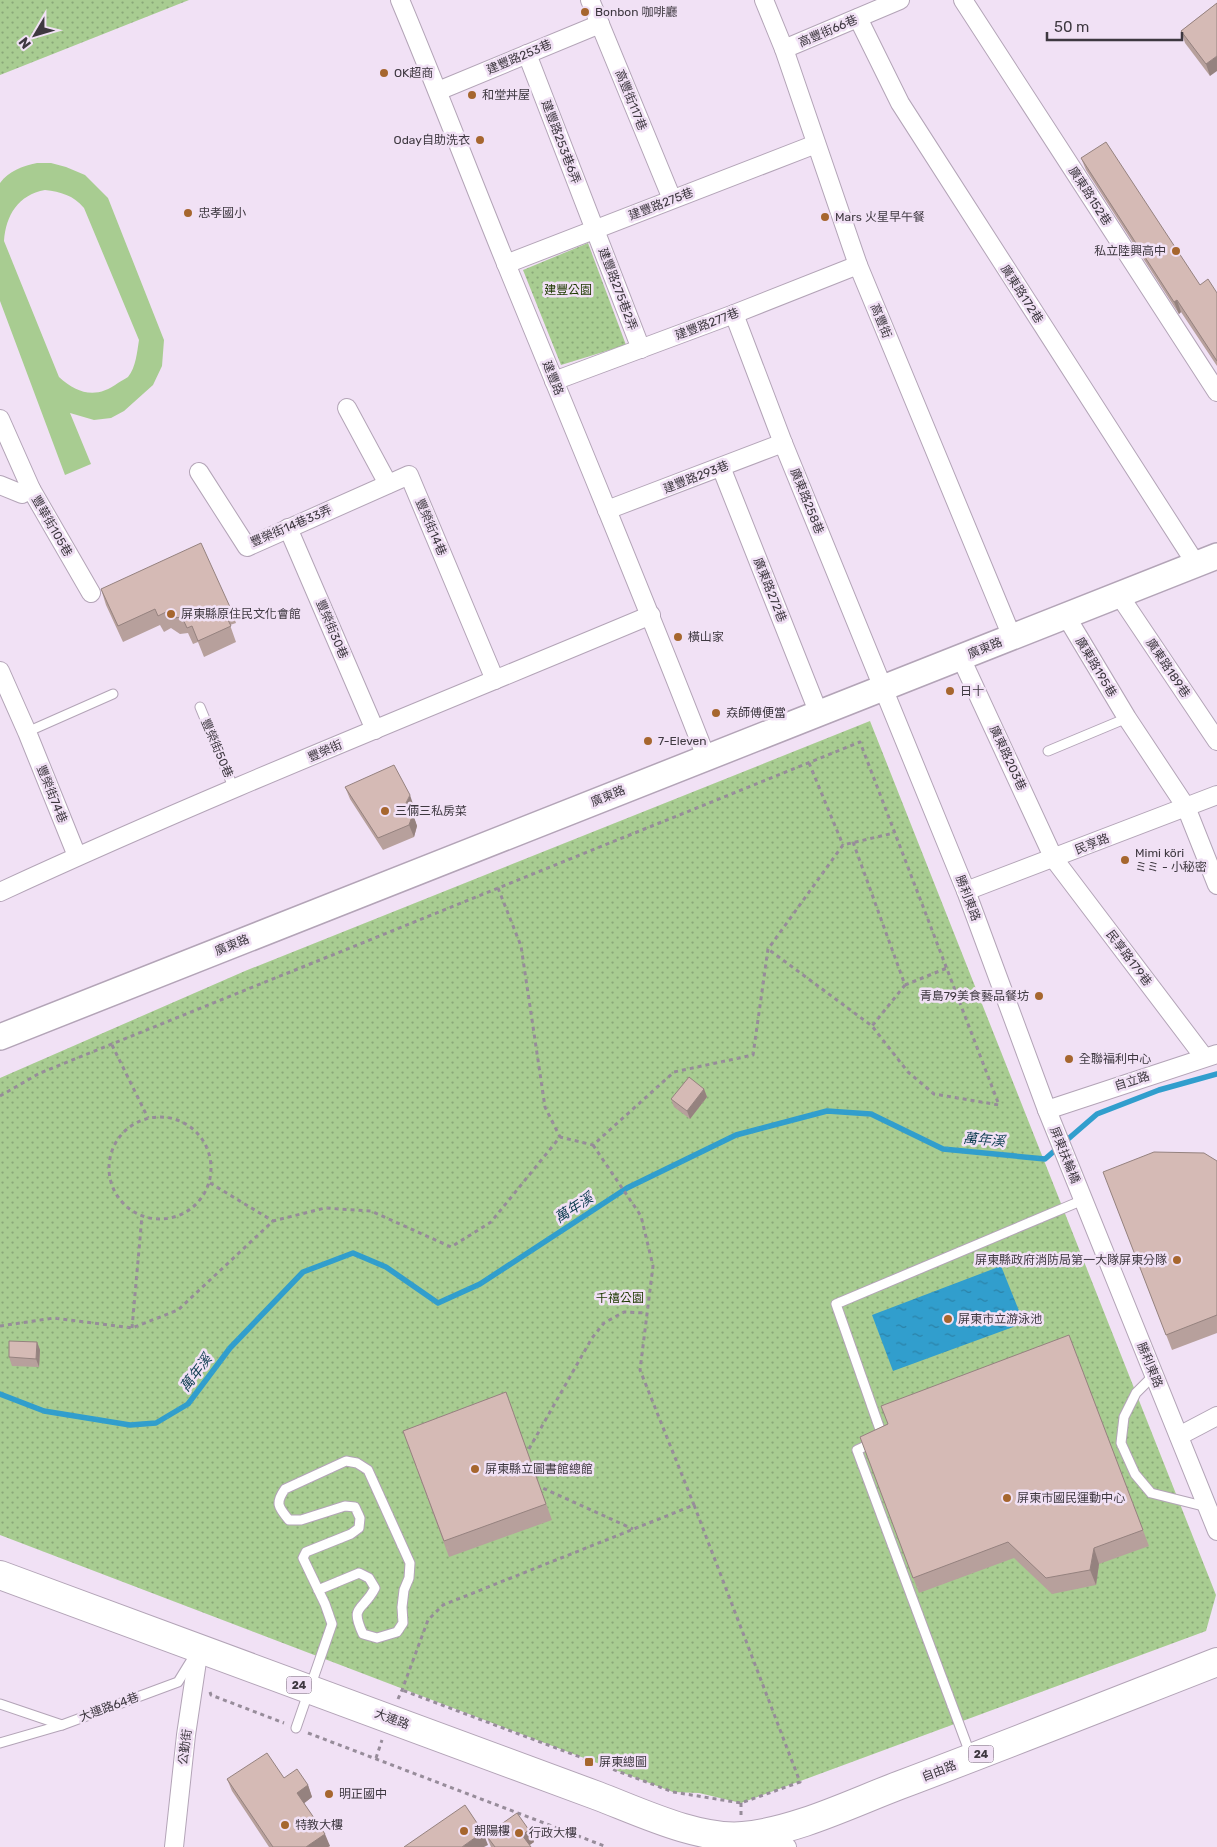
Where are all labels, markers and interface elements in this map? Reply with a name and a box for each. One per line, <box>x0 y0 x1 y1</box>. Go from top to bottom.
place label: Bonbon 咖啡廳 <box>595 5 677 19</box>
marker: Bonbon 咖啡廳 <box>579 6 591 18</box>
north arrow <box>10 10 60 60</box>
scale bar <box>1047 10 1182 42</box>
street label: 高豐街66巷 <box>797 12 859 50</box>
text: 50 m <box>1054 18 1089 36</box>
text: N <box>15 33 35 52</box>
street label: 建豐路253巷 <box>484 37 554 77</box>
place label: OK超商 <box>394 66 433 80</box>
marker: OK超商 <box>378 67 390 79</box>
street label: 高豐街117巷 <box>612 68 650 132</box>
place label: 和堂丼屋 <box>482 88 530 102</box>
marker: 和堂丼屋 <box>466 89 478 101</box>
street label: 建豐路253巷6弄 <box>539 98 583 186</box>
place label: Oday自助洗衣 <box>394 133 470 147</box>
marker: Oday自助洗衣 <box>474 134 486 146</box>
street label: 廣東路152巷 <box>1066 164 1114 228</box>
street label: 建豐路275巷 <box>627 185 695 223</box>
place label: 忠孝國小 <box>198 206 246 220</box>
marker: 忠孝國小 <box>182 207 194 219</box>
place label: Mars 火星早午餐 <box>835 210 925 224</box>
marker: Mars 火星早午餐 <box>819 211 831 223</box>
place label: 私立陸興高中 <box>1094 244 1166 258</box>
marker: 私立陸興高中 <box>1170 245 1182 257</box>
street label: 建豐路275巷2弄 <box>596 246 640 332</box>
street label: 廣東路172巷 <box>998 262 1046 326</box>
park label: 建豐公園 <box>544 283 592 297</box>
street label: 高豐街 <box>868 302 894 340</box>
street label: 建豐路277巷 <box>673 305 741 343</box>
street label: 建豐路 <box>540 359 566 397</box>
street label: 建豐路293巷 <box>661 458 731 496</box>
street label: 廣東路258巷 <box>787 466 827 536</box>
street label: 豐華街105巷 <box>29 493 75 559</box>
street label: 豐榮街14巷 <box>413 496 449 558</box>
street label: 豐榮街14巷33弄 <box>248 503 334 549</box>
street label: 廣東路272巷 <box>751 556 789 624</box>
street label: 豐榮街30巷 <box>313 597 351 661</box>
place label: 屏東縣原住民文化會館 <box>181 607 301 621</box>
marker: 屏東縣原住民文化會館 <box>165 608 177 620</box>
place label: 橫山家 <box>688 630 724 644</box>
marker: 橫山家 <box>672 631 684 643</box>
street label: 廣東路 <box>966 635 1004 661</box>
street label: 廣東路195巷 <box>1073 635 1119 699</box>
street label: 廣東路189巷 <box>1143 636 1193 700</box>
place label: 日十 <box>960 684 984 698</box>
marker: 日十 <box>944 685 956 697</box>
place label: 𡘙師傅便當 <box>726 706 786 720</box>
marker: 𡘙師傅便當 <box>710 707 722 719</box>
street label: 豐榮街50巷 <box>198 716 236 780</box>
street label: 廣東路203巷 <box>987 723 1029 793</box>
place label: 7-Eleven <box>658 734 707 748</box>
marker: 7-Eleven <box>642 735 654 747</box>
street label: 豐榮街 <box>306 738 344 764</box>
street label: 豐榮街74巷 <box>34 763 70 825</box>
street label: 廣東路 <box>589 783 627 809</box>
place label: 三倆三私房菜 <box>395 804 467 818</box>
marker: 三倆三私房菜 <box>379 805 391 817</box>
street label: 民享路 <box>1073 831 1111 857</box>
place label: Mimi köri ミミ - 小秘密 <box>1135 846 1207 874</box>
marker: Mimi köri ミミ - 小秘密 <box>1119 854 1131 866</box>
street label: 勝利東路 <box>953 873 983 923</box>
street label: 民享路179巷 <box>1103 927 1155 989</box>
street label: 廣東路 <box>213 932 251 958</box>
place label: 青島79美食藝品餐坊 <box>920 989 1029 1003</box>
marker: 青島79美食藝品餐坊 <box>1033 990 1045 1002</box>
place label: 全聯福利中心 <box>1079 1052 1151 1066</box>
marker: 全聯福利中心 <box>1063 1053 1075 1065</box>
street label: 自立路 <box>1113 1069 1151 1093</box>
street label: 屏東扶輪橋 <box>1047 1125 1083 1185</box>
water label: 萬年溪 <box>962 1130 1008 1150</box>
water label: 萬年溪 <box>552 1188 598 1227</box>
place label: 屏東縣政府消防局第一大隊屏東分隊 <box>975 1253 1167 1267</box>
marker: 屏東縣政府消防局第一大隊屏東分隊 <box>1171 1254 1183 1266</box>
park label: 千禧公園 <box>596 1291 644 1305</box>
place label: 屏東市立游泳池 <box>958 1312 1042 1326</box>
marker: 屏東市立游泳池 <box>942 1313 954 1325</box>
street label: 勝利東路 <box>1135 1340 1165 1390</box>
water label: 萬年溪 <box>177 1350 217 1395</box>
place label: 屏東縣立圖書館總館 <box>485 1462 593 1476</box>
marker: 屏東縣立圖書館總館 <box>469 1463 481 1475</box>
place label: 屏東市國民運動中心 <box>1017 1491 1125 1505</box>
marker: 屏東市國民運動中心 <box>1001 1492 1013 1504</box>
road number: 24 <box>286 1676 312 1694</box>
street label: 大連路64巷 <box>77 1690 141 1724</box>
street label: 大連路 <box>373 1706 411 1732</box>
street label: 公勤街 <box>176 1728 194 1766</box>
road number: 24 <box>968 1746 994 1762</box>
place label: 屏東總圖 <box>599 1755 647 1769</box>
marker: 屏東總圖 <box>583 1756 595 1768</box>
street label: 自由路 <box>920 1758 958 1784</box>
place label: 明正國中 <box>339 1787 387 1801</box>
marker: 明正國中 <box>323 1788 335 1800</box>
place label: 特教大樓 <box>295 1818 343 1832</box>
marker: 特教大樓 <box>279 1819 291 1831</box>
place label: 朝陽樓 <box>474 1824 510 1838</box>
marker: 朝陽樓 <box>458 1825 470 1837</box>
place label: 行政大樓 <box>529 1826 577 1840</box>
marker: 行政大樓 <box>513 1827 525 1839</box>

